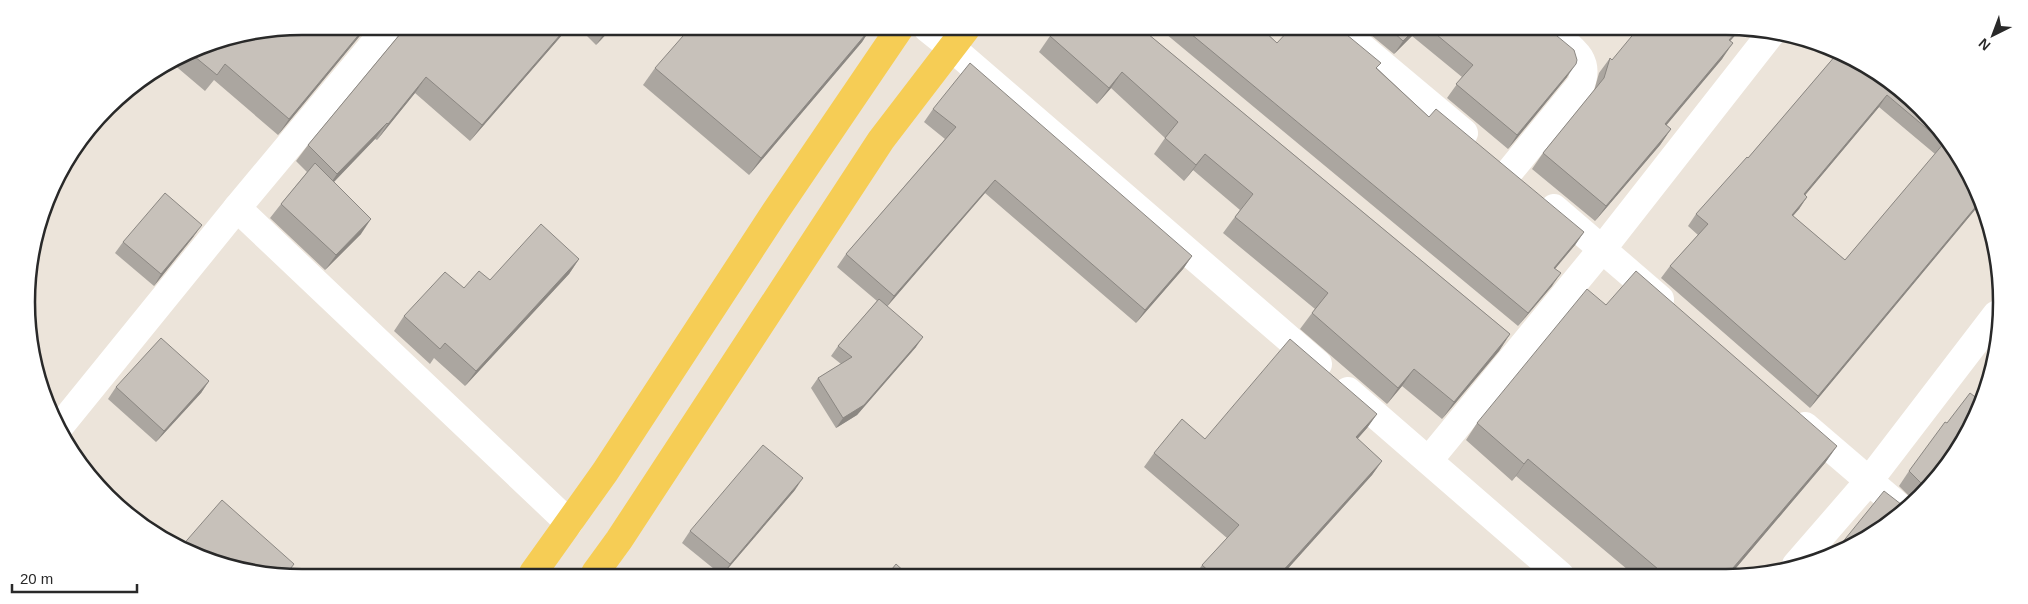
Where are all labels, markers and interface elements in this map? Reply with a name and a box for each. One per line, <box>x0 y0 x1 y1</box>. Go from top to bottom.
north arrow <box>1968 10 2018 60</box>
text: N <box>1975 35 1993 54</box>
scale bar <box>12 562 138 594</box>
text: 20 m <box>20 570 53 587</box>

